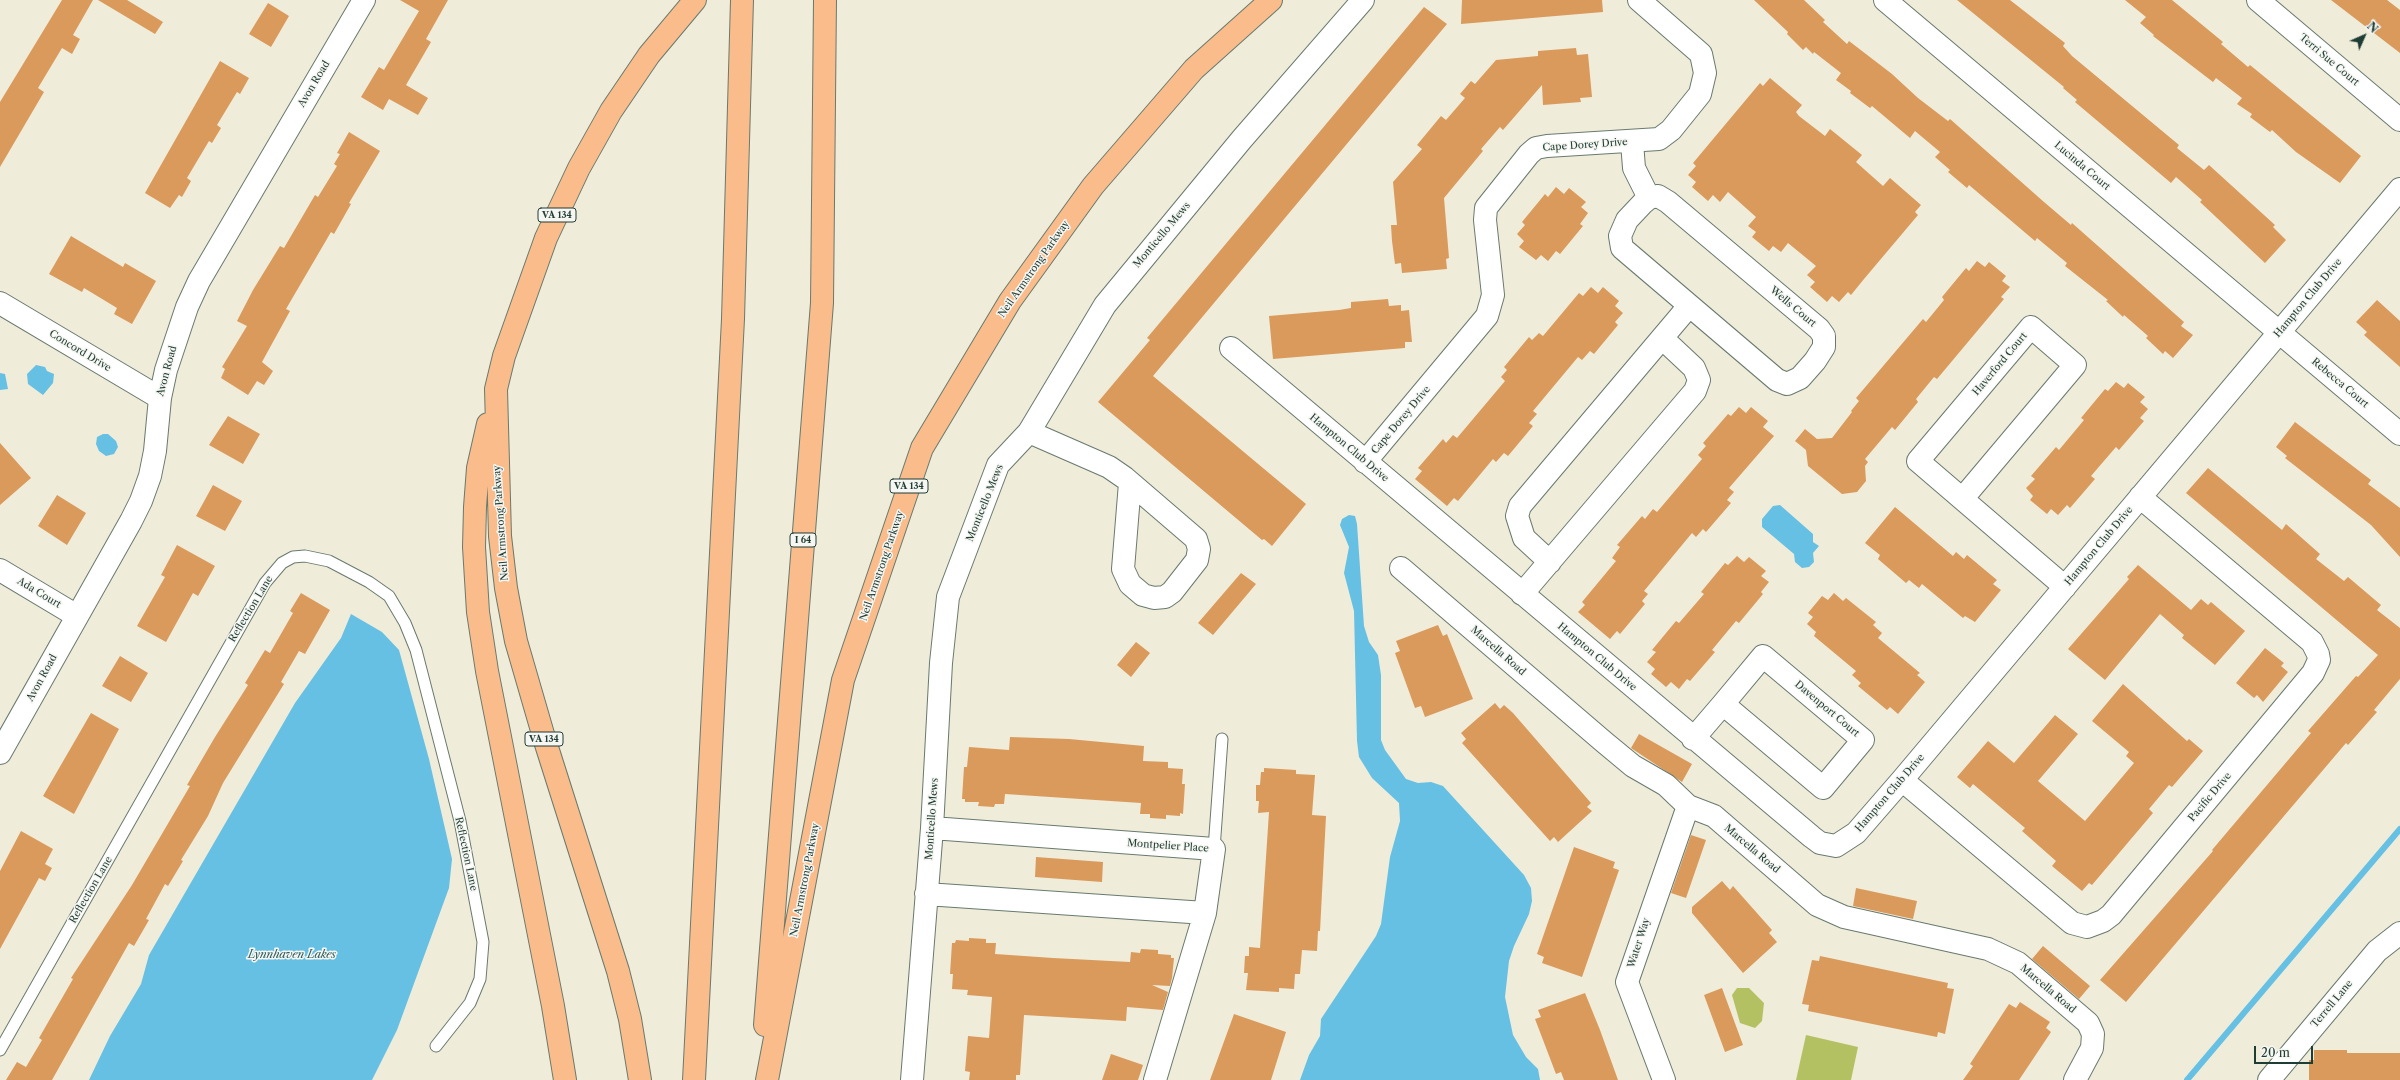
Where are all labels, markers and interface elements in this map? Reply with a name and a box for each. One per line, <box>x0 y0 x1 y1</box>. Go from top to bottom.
north arrow <box>2344 16 2384 56</box>
text: N <box>2364 19 2381 36</box>
street label: Terri Sue Court <box>2297 31 2361 89</box>
street label: Avon Road <box>296 59 332 109</box>
street label: Cape Dorey Drive <box>1542 136 1628 154</box>
street label: Lucinda Court <box>2052 139 2112 193</box>
street label: Monticello Mews <box>1131 200 1193 270</box>
road number: VA 134 <box>538 208 576 222</box>
street label: Neil Armstrong Parkway <box>996 218 1072 320</box>
street label: Hampton Club Drive <box>2271 256 2345 340</box>
street label: Wells Court <box>1768 284 1818 330</box>
street label: Concord Drive <box>47 328 113 374</box>
street label: Haverford Court <box>1970 330 2030 398</box>
street label: Avon Road <box>155 344 179 398</box>
street label: Rebecca Court <box>2309 356 2371 410</box>
street label: Cape Dorey Drive <box>1369 383 1433 457</box>
street label: Hampton Club Drive <box>1307 411 1391 485</box>
street label: Monticello Mews <box>964 463 1006 543</box>
street label: Neil Armstrong Parkway <box>491 465 511 581</box>
road number: VA 134 <box>890 479 928 493</box>
street label: Hampton Club Drive <box>2062 504 2136 588</box>
street label: Neil Armstrong Parkway <box>858 509 906 623</box>
road number: I 64 <box>790 533 816 547</box>
street label: Reflection Lane <box>226 574 276 644</box>
street label: Ada Court <box>15 575 63 611</box>
street label: Hampton Club Drive <box>1555 620 1639 694</box>
street label: Marcella Road <box>1468 624 1528 678</box>
street label: Avon Road <box>24 652 60 704</box>
street label: Davenport Court <box>1792 679 1862 739</box>
road number: VA 134 <box>525 732 563 746</box>
street label: Hampton Club Drive <box>1853 752 1927 834</box>
street label: Pacific Drive <box>2186 770 2234 824</box>
street label: Monticello Mews <box>923 778 941 860</box>
street label: Reflection Lane <box>452 816 480 892</box>
street label: Neil Armstrong Parkway <box>788 822 822 938</box>
street label: Marcella Road <box>1722 822 1782 876</box>
street label: Montpelier Place <box>1127 837 1209 855</box>
street label: Reflection Lane <box>67 854 115 926</box>
street label: Water Way <box>1625 916 1653 970</box>
water label: Lynnhaven Lakes <box>248 948 336 962</box>
street label: Marcella Road <box>2018 962 2078 1016</box>
street label: Terrell Lane <box>2309 978 2355 1030</box>
scale bar <box>2256 1038 2315 1064</box>
text: 20 m <box>2261 1045 2290 1060</box>

